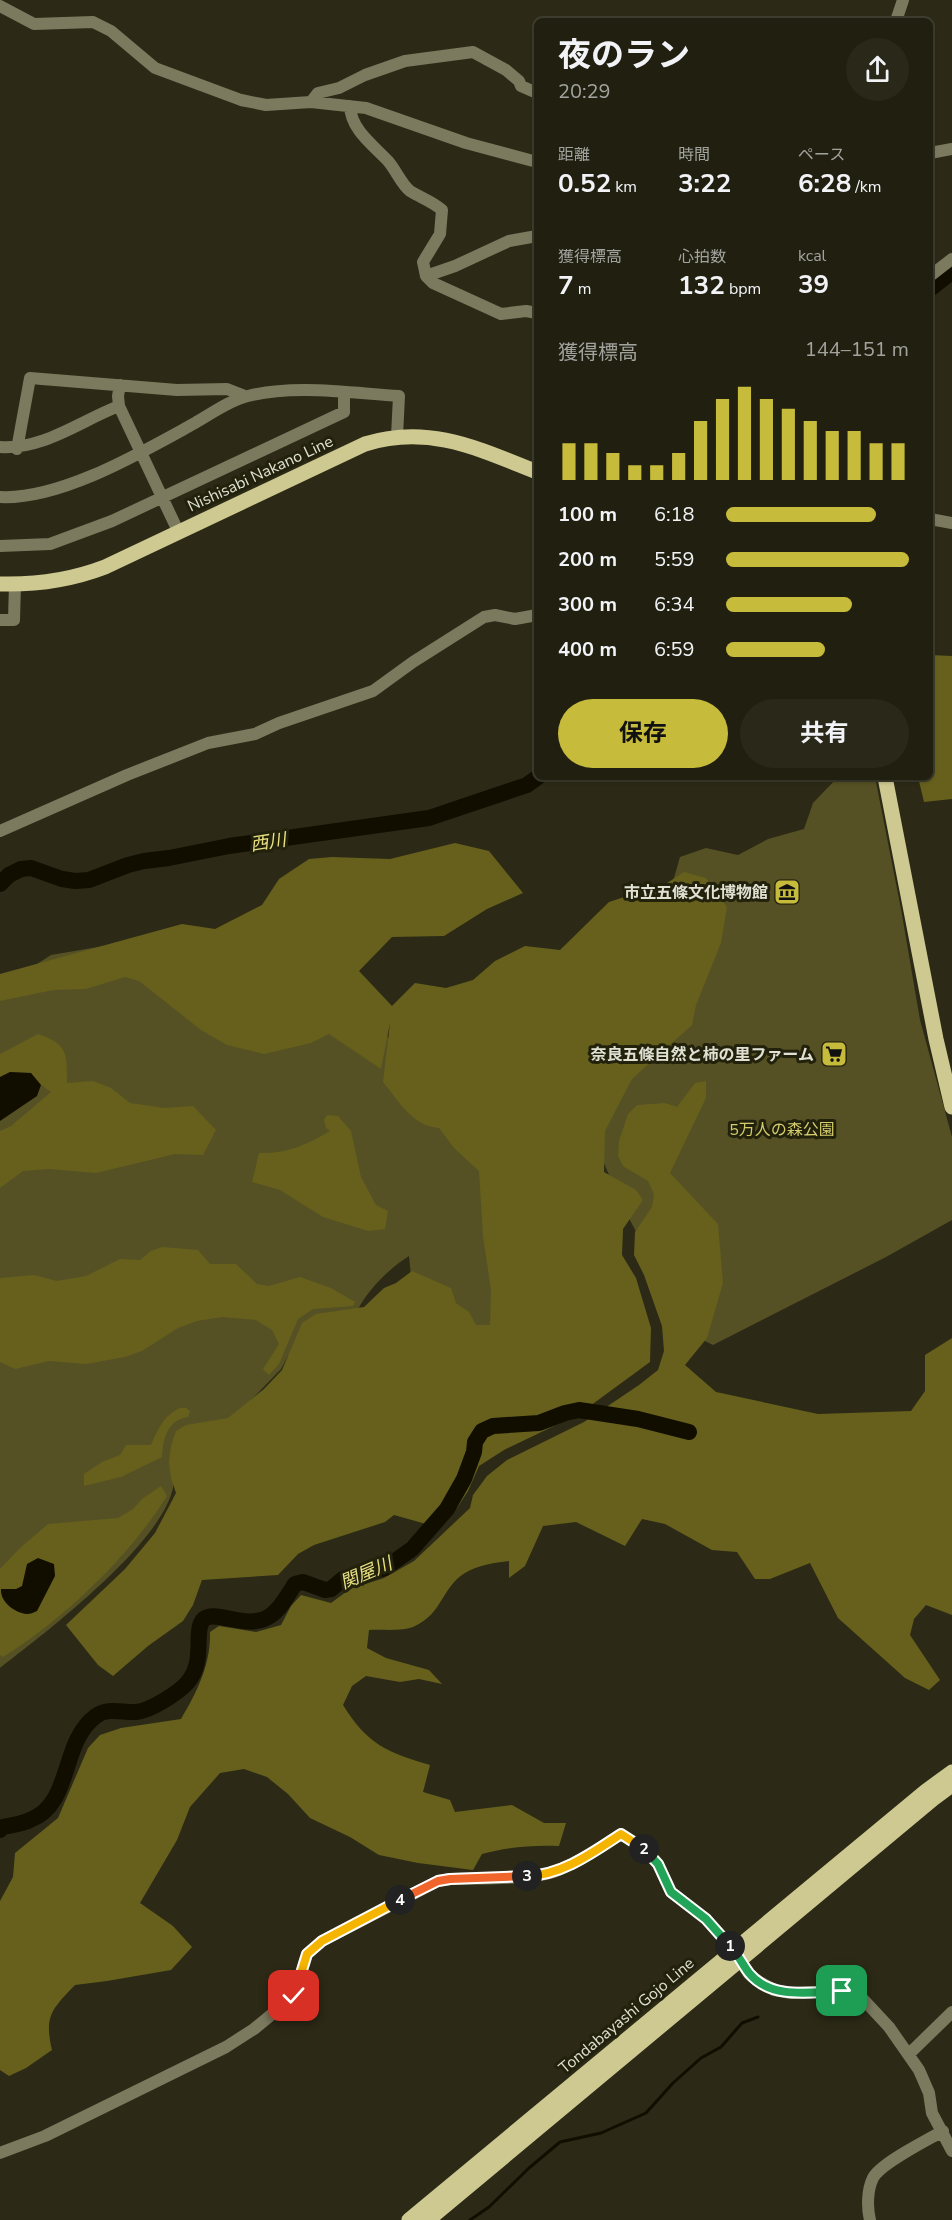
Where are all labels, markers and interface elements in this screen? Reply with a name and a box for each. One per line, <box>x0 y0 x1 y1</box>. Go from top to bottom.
text: 夜のラン <box>558 33 690 78</box>
button: share <box>846 38 909 101</box>
text: 20:29 <box>558 78 611 105</box>
text: 距離 <box>558 144 590 166</box>
text: 時間 <box>678 144 710 166</box>
text: ペース <box>798 144 845 166</box>
text: 0.52 <box>558 166 611 201</box>
text: 3:22 <box>678 166 731 201</box>
text: 6:28 <box>798 166 851 201</box>
text: km <box>611 176 637 198</box>
text: /km <box>851 176 882 198</box>
text: kcal <box>798 245 826 267</box>
text: 獲得標高 <box>558 246 622 268</box>
text: 心拍数 <box>678 246 726 268</box>
text: 39 <box>798 267 829 302</box>
text: 7 <box>558 268 574 303</box>
text: 132 <box>678 268 725 303</box>
text: m <box>574 278 591 300</box>
text: bpm <box>725 278 761 300</box>
text: 144–151 m <box>805 336 909 363</box>
text: 獲得標高 <box>558 339 638 366</box>
street label: Nishisabi Nakano Line <box>184 431 337 517</box>
text: 100 m <box>558 501 617 528</box>
text: 6:18 <box>654 501 695 528</box>
text: 200 m <box>558 546 617 573</box>
text: 5:59 <box>654 546 695 573</box>
text: 300 m <box>558 591 617 618</box>
text: 6:34 <box>654 591 695 618</box>
text: 400 m <box>558 636 617 663</box>
text: 6:59 <box>654 636 695 663</box>
button: 保存 <box>558 699 728 768</box>
button: 共有 <box>740 699 909 768</box>
water label: 西川 <box>248 827 290 857</box>
museum icon: 市立五條文化博物館 <box>772 877 802 907</box>
place label: 市立五條文化博物館 <box>624 882 768 904</box>
supermarket icon: 奈良五條自然と柿の里ファーム <box>819 1039 849 1069</box>
place label: 奈良五條自然と柿の里ファーム <box>590 1044 814 1066</box>
park label: 5万人の森公園 <box>729 1119 835 1141</box>
water label: 関屋川 <box>336 1551 397 1595</box>
pin: 2 <box>629 1834 659 1864</box>
text: 2 <box>639 1838 649 1860</box>
pin: 3 <box>512 1861 542 1891</box>
text: 3 <box>522 1865 532 1887</box>
pin: 4 <box>385 1885 415 1915</box>
text: 4 <box>395 1889 405 1911</box>
pin: 1 <box>715 1931 745 1961</box>
text: 1 <box>725 1935 735 1957</box>
street label: Tondabayashi Gojo Line <box>554 1953 699 2079</box>
pin <box>816 1965 867 2016</box>
pin <box>268 1970 319 2021</box>
icon: arrive <box>825 1974 858 2007</box>
icon: check <box>277 1979 310 2012</box>

